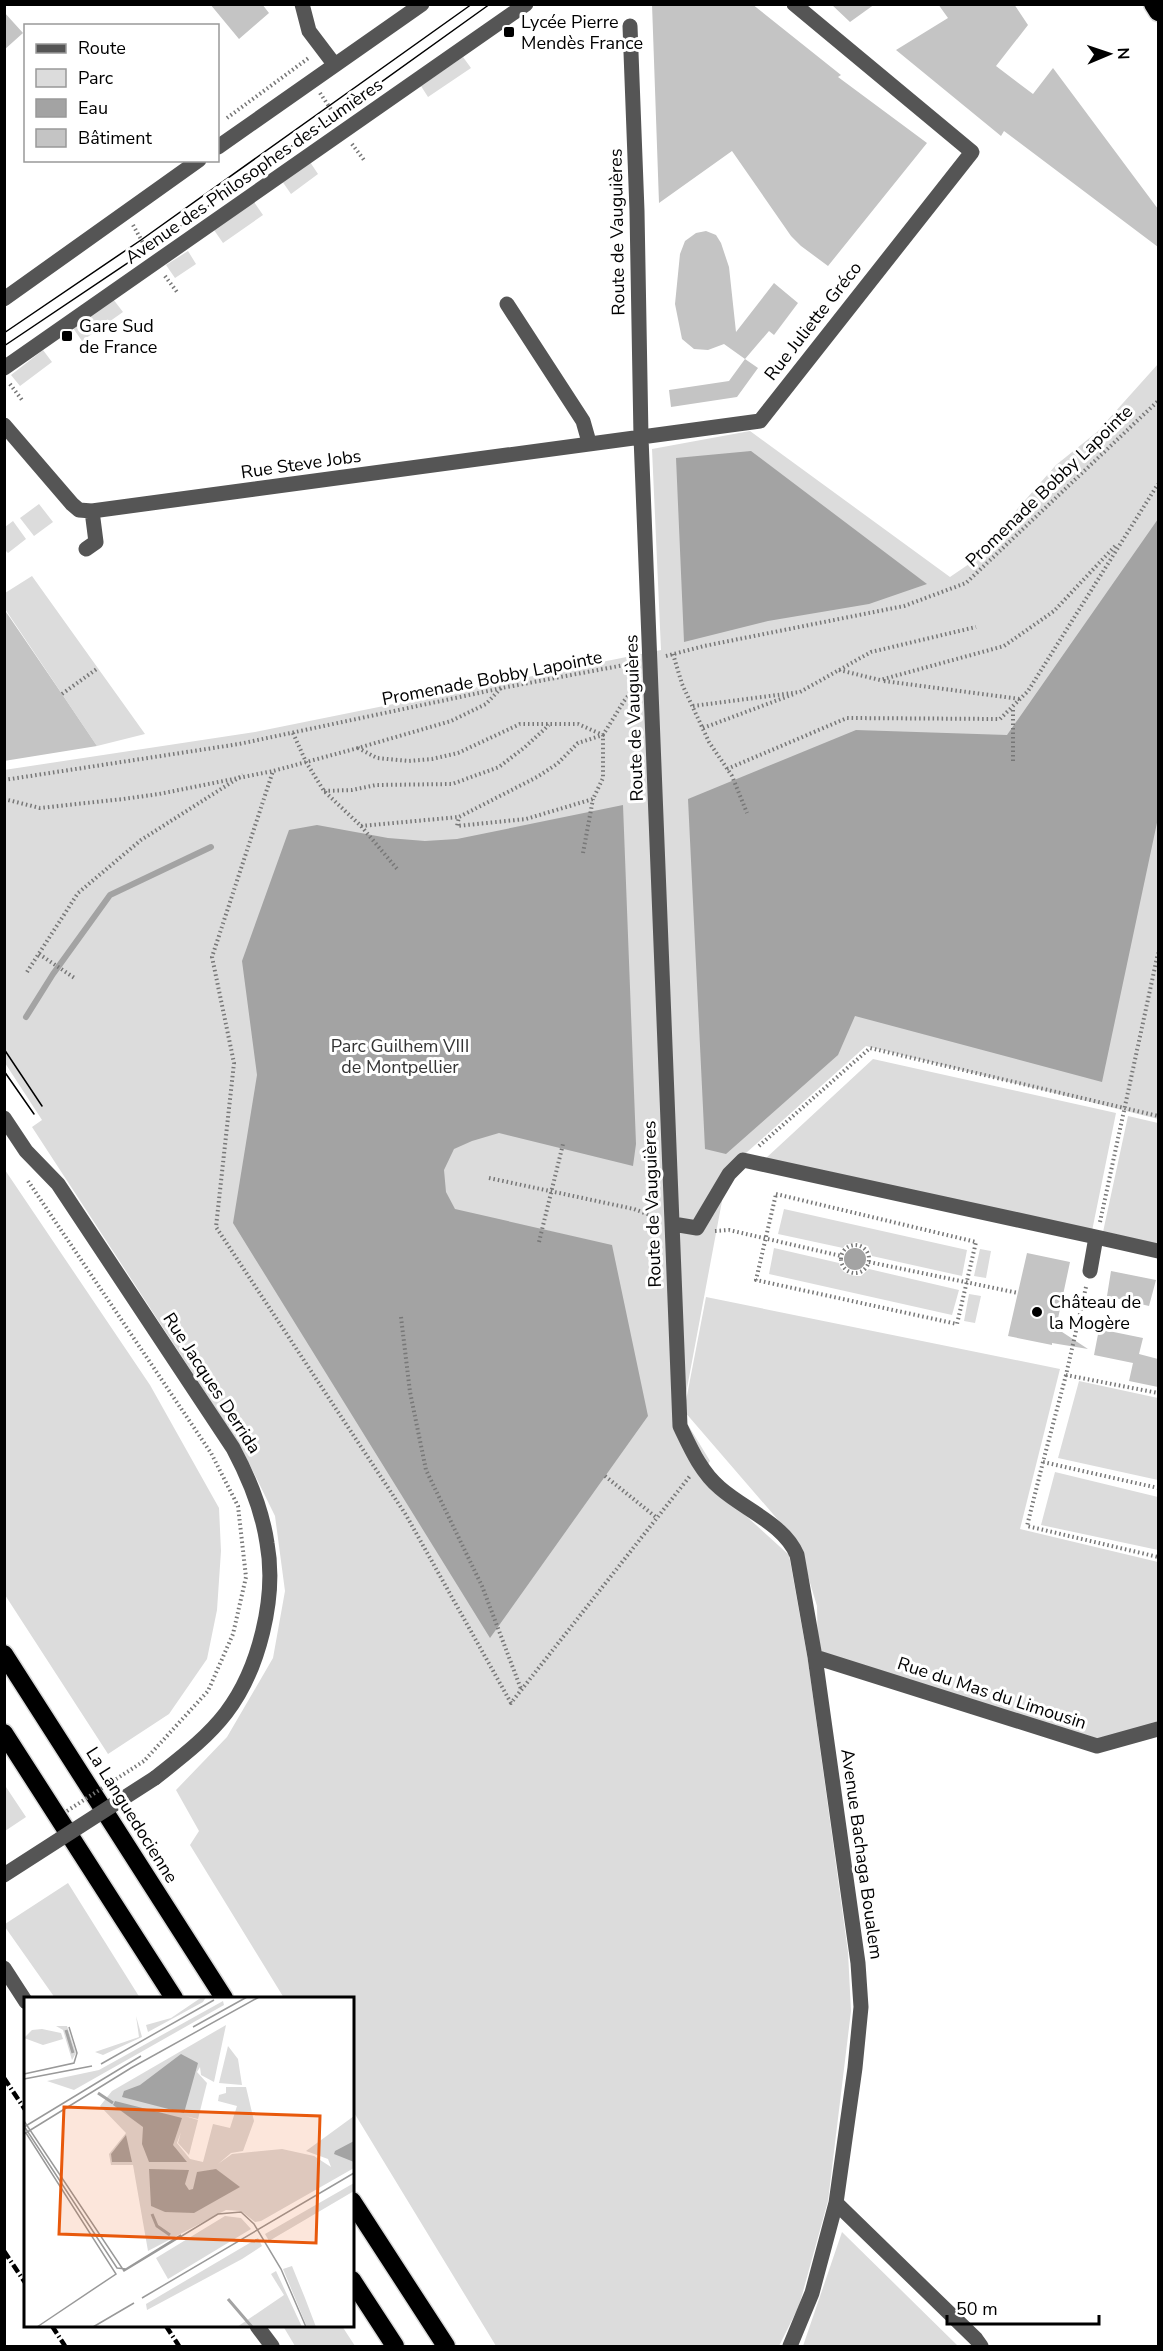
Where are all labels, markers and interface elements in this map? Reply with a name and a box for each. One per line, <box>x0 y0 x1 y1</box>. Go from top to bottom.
place label: Lycée Pierre Mendès France <box>521 10 643 55</box>
legend <box>24 24 219 162</box>
north arrow <box>1079 24 1139 84</box>
marker: Lycée Pierre Mendès France <box>502 25 516 39</box>
text: Route <box>78 36 126 60</box>
text: N <box>1112 47 1134 60</box>
text: Parc <box>78 66 113 90</box>
street label: Avenue des Philosophes des Lumières <box>120 72 388 270</box>
text: Eau <box>78 96 108 120</box>
text: Bâtiment <box>78 126 152 150</box>
street label: Route de Vauguières <box>604 148 630 316</box>
street label: Rue Juliette Gréco <box>759 256 867 386</box>
place label: Gare Sud de France <box>79 314 157 359</box>
marker: Gare Sud de France <box>60 329 74 343</box>
street label: Promenade Bobby Lapointe <box>960 400 1138 572</box>
street label: Rue Steve Jobs <box>239 444 363 484</box>
street label: Route de Vauguières <box>619 634 649 802</box>
street label: Promenade Bobby Lapointe <box>380 645 604 711</box>
park label: Parc Guilhem VIII de Montpellier <box>331 1034 469 1079</box>
street label: Route de Vauguières <box>637 1120 667 1288</box>
place label: Château de la Mogère <box>1049 1290 1141 1335</box>
marker: Château de la Mogère <box>1030 1305 1044 1319</box>
street label: Rue Jacques Derrida <box>157 1308 267 1458</box>
street label: Rue du Mas du Limousin <box>894 1651 1090 1735</box>
street label: La Languedocienne <box>80 1742 184 1888</box>
street label: Avenue Bachaga Boualem <box>835 1747 889 1961</box>
inset map <box>24 1997 354 2327</box>
scale bar <box>947 2288 1098 2326</box>
text: 50 m <box>956 2297 998 2321</box>

